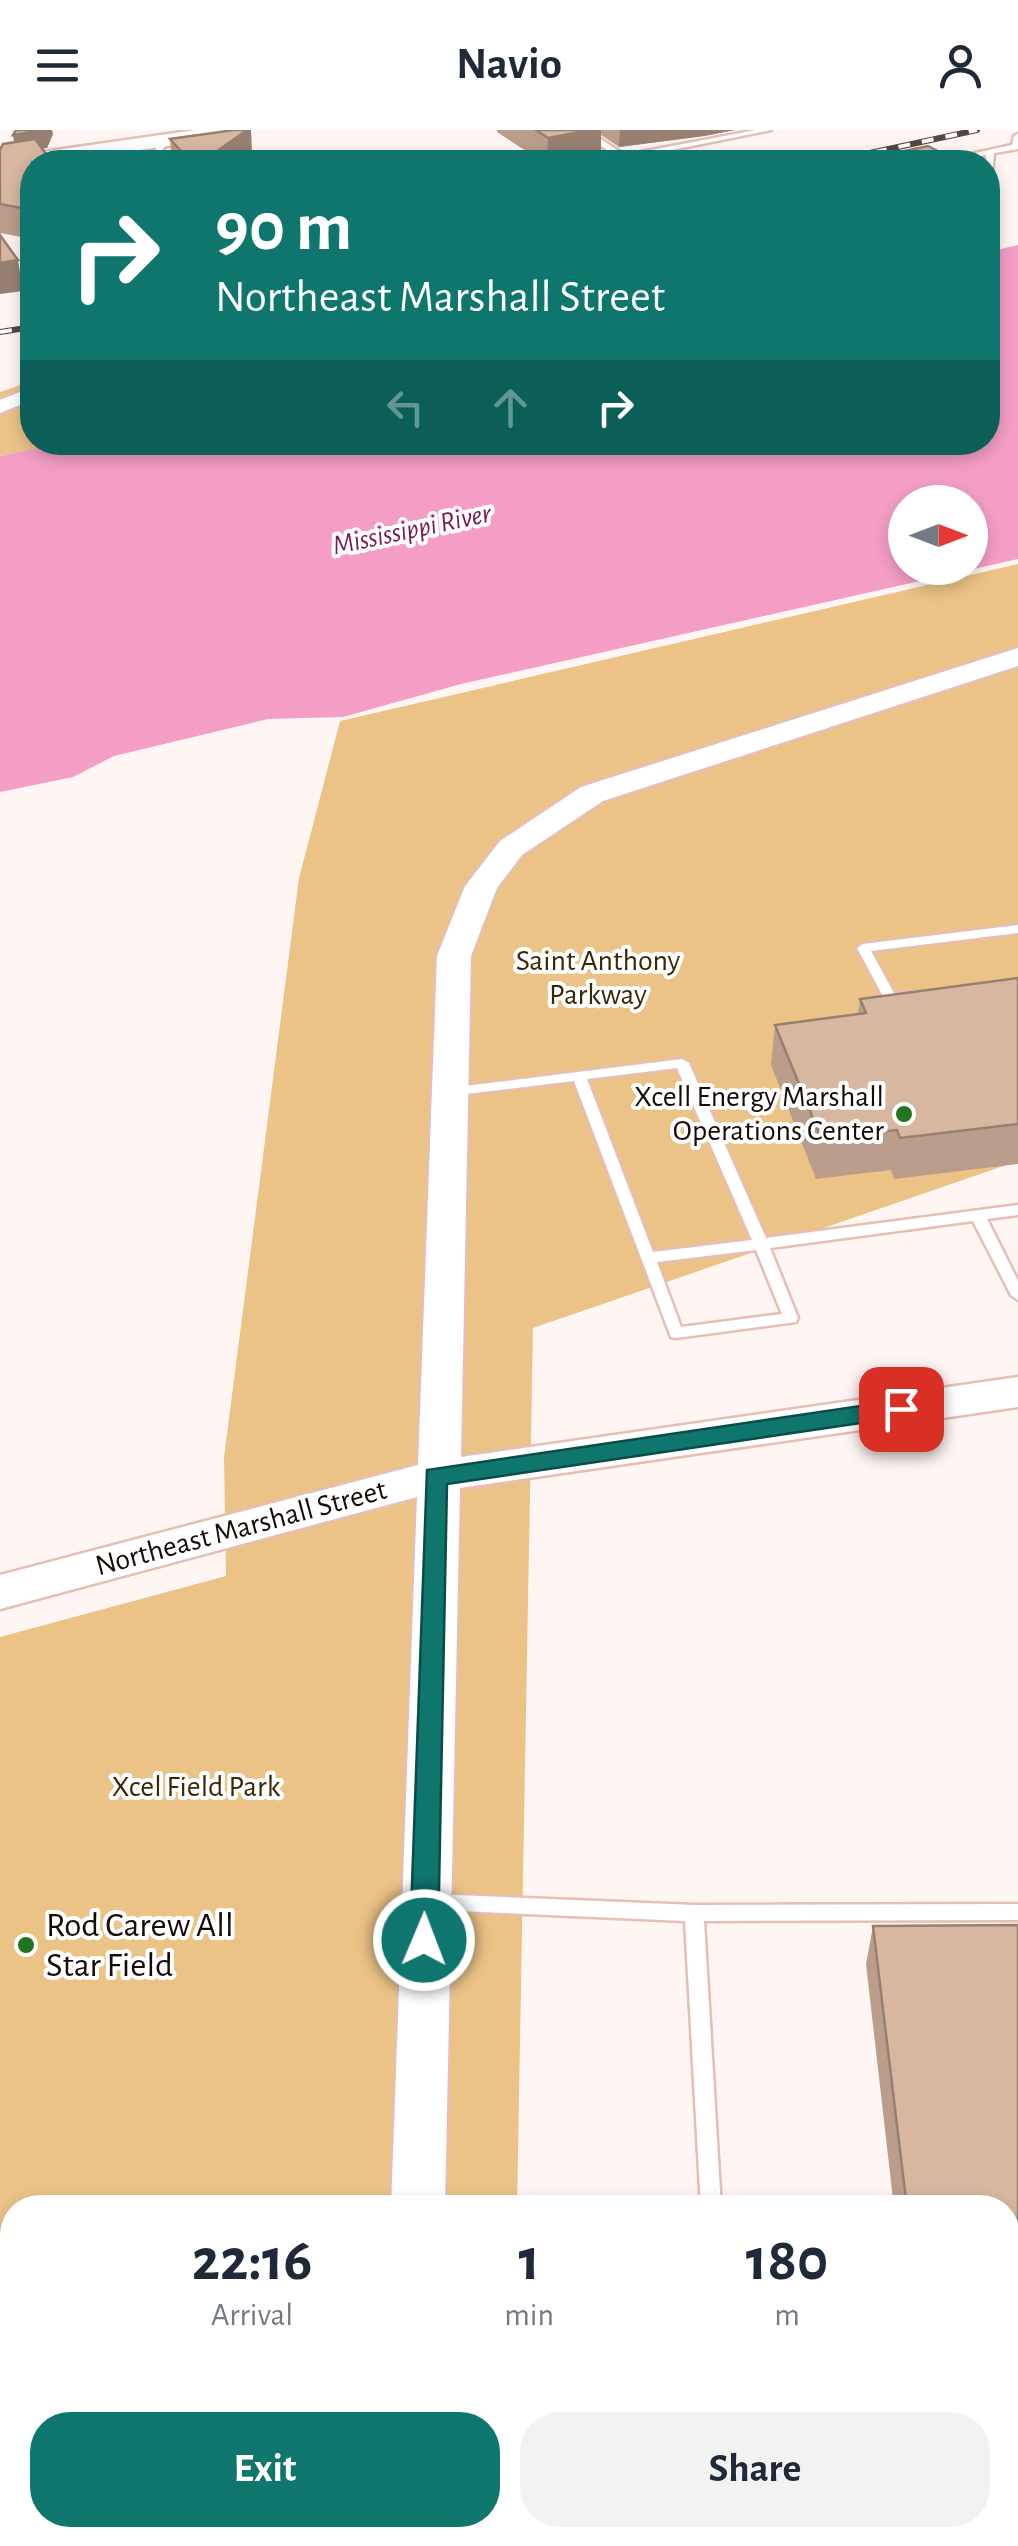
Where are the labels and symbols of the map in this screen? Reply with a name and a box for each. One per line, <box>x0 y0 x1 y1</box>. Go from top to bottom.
north arrow <box>888 485 988 585</box>
water label: Mississippi River <box>330 499 495 560</box>
park label: Saint Anthony Parkway <box>516 946 680 1010</box>
place label: Xcell Energy Marshall Operations Center <box>634 1082 884 1146</box>
marker: Xcell Energy Marshall Operations Center <box>893 1103 915 1125</box>
pin <box>859 1367 944 1452</box>
street label: Northeast Marshall Street <box>92 1475 390 1581</box>
park label: Xcel Field Park <box>112 1772 281 1802</box>
position arrow <box>372 1888 476 1992</box>
place label: Rod Carew All Star Field <box>46 1908 234 1983</box>
marker: Rod Carew All Star Field <box>15 1934 37 1956</box>

